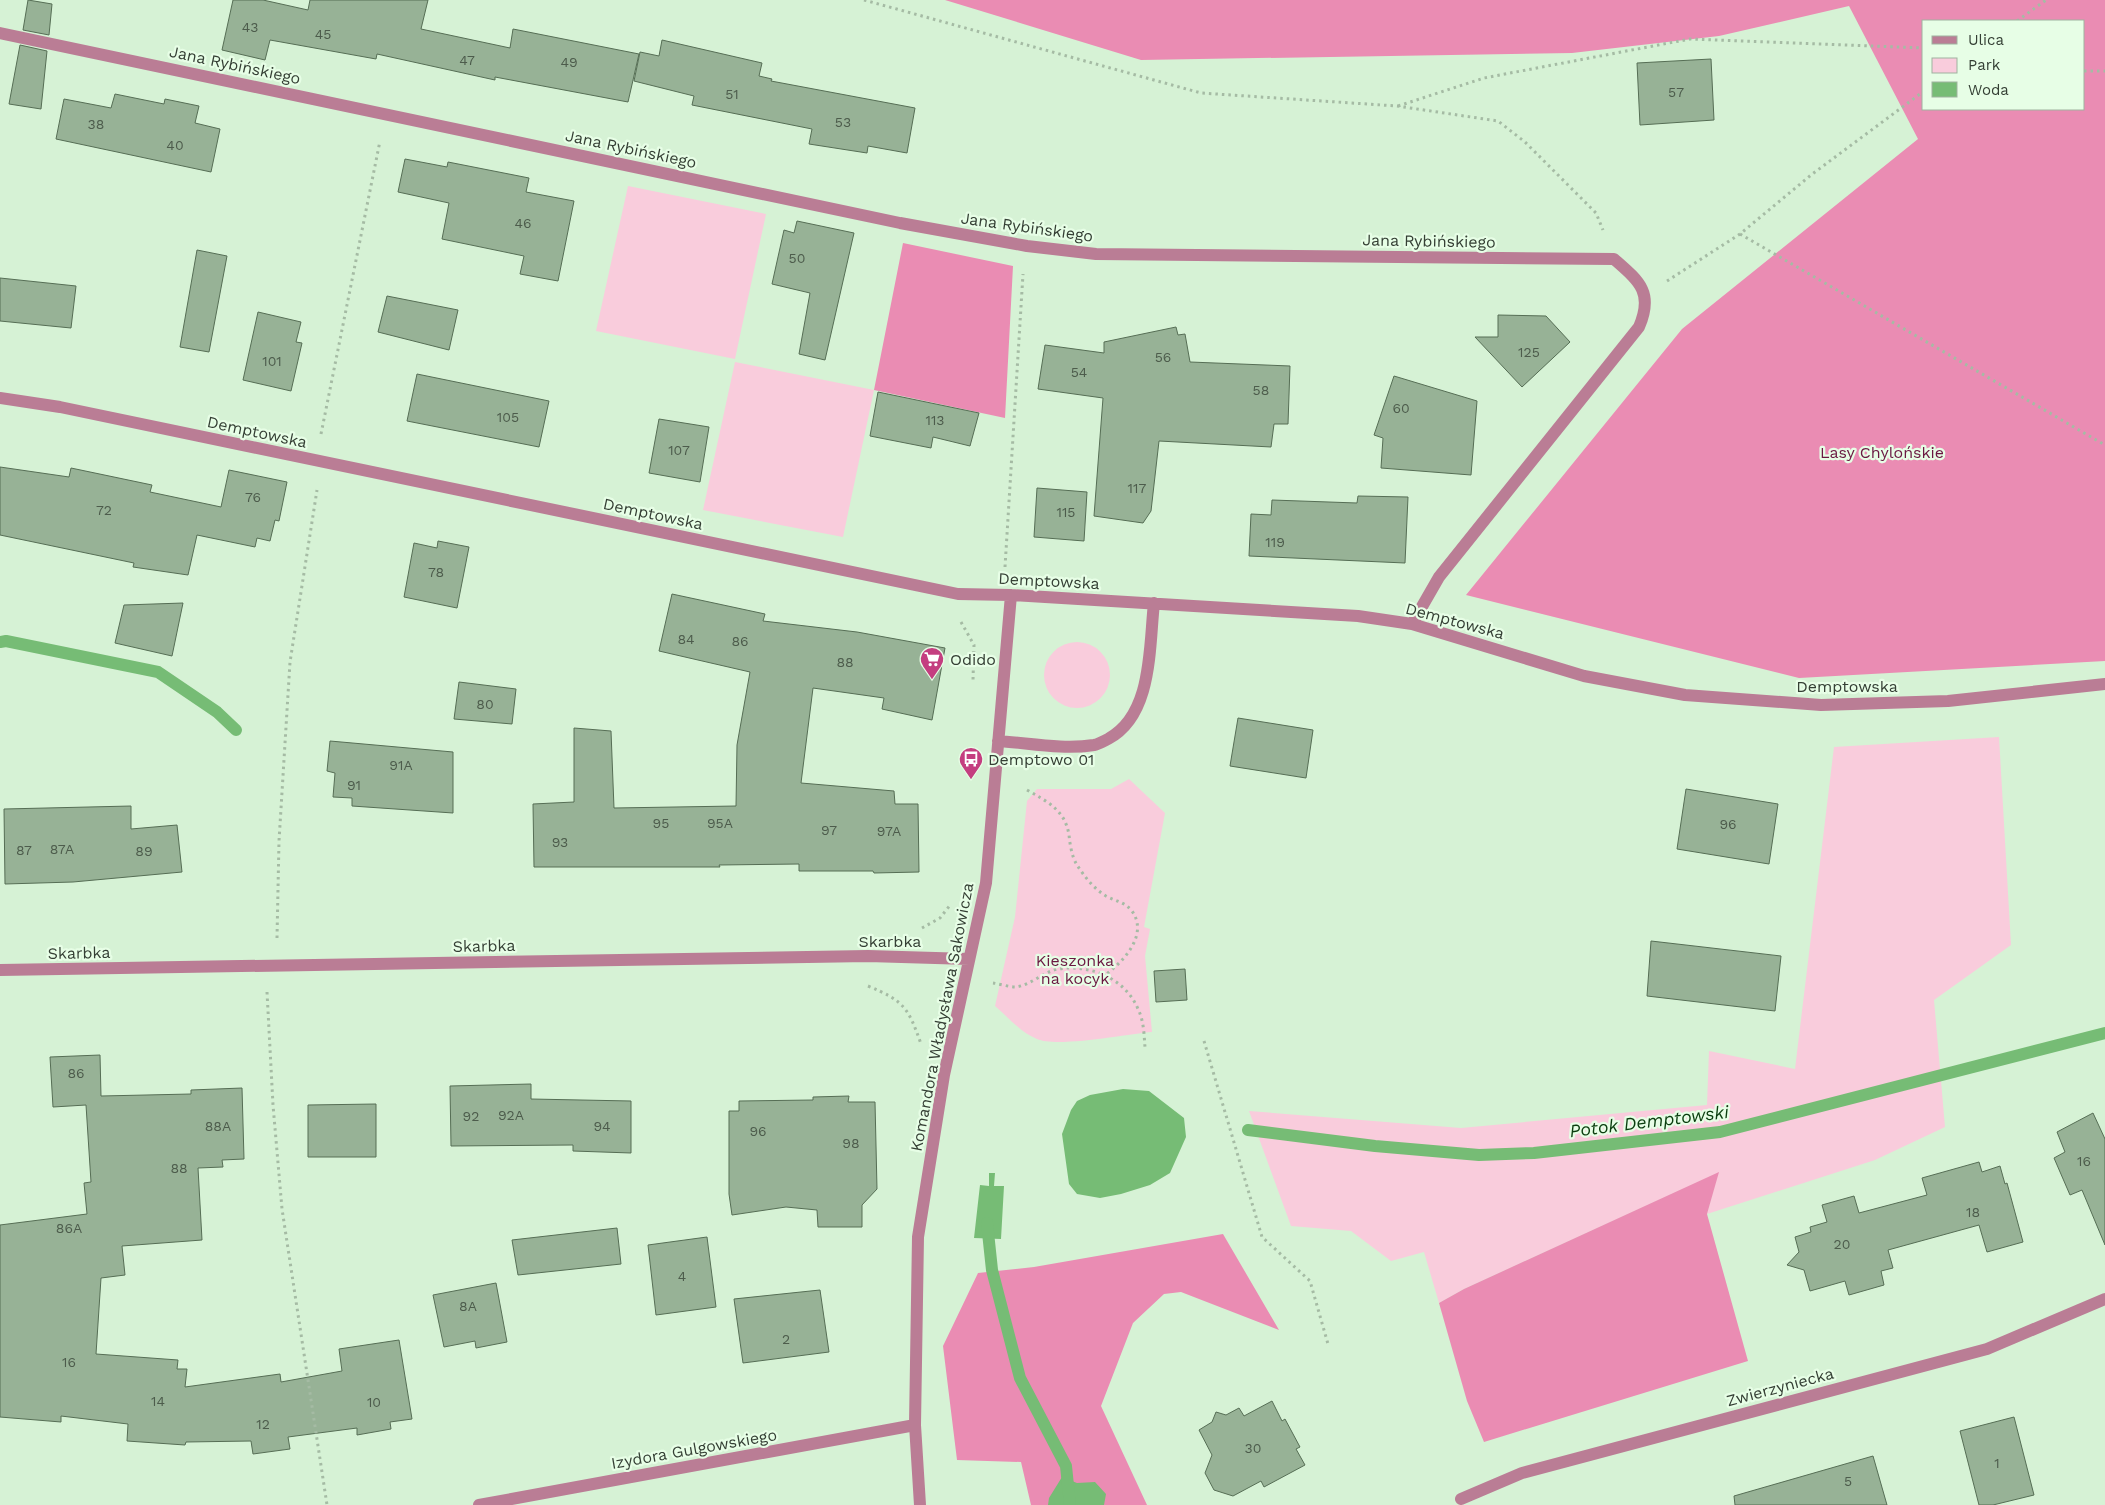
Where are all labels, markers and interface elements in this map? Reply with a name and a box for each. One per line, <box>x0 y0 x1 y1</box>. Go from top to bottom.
house number: 43 <box>242 19 258 35</box>
legend <box>1922 20 2085 110</box>
house number: 45 <box>315 26 331 42</box>
text: Ulica <box>1968 31 2005 49</box>
street label: Jana Rybińskiego <box>168 42 302 88</box>
house number: 47 <box>459 52 475 68</box>
house number: 49 <box>560 54 578 70</box>
text: Park <box>1968 56 2001 74</box>
text: Woda <box>1968 81 2009 99</box>
house number: 57 <box>1668 84 1684 100</box>
house number: 51 <box>725 86 739 102</box>
house number: 53 <box>835 114 851 130</box>
house number: 38 <box>88 116 104 132</box>
street label: Jana Rybińskiego <box>564 126 698 172</box>
house number: 40 <box>166 137 184 153</box>
street label: Jana Rybińskiego <box>960 208 1094 246</box>
house number: 46 <box>514 215 532 231</box>
street label: Jana Rybińskiego <box>1362 230 1496 252</box>
house number: 50 <box>789 250 805 266</box>
house number: 125 <box>1518 344 1540 360</box>
house number: 56 <box>1155 349 1171 365</box>
house number: 101 <box>262 353 282 369</box>
house number: 54 <box>1071 364 1087 380</box>
house number: 58 <box>1253 382 1269 398</box>
house number: 60 <box>1392 400 1410 416</box>
house number: 105 <box>497 409 519 425</box>
street label: Demptowska <box>205 412 309 452</box>
house number: 113 <box>925 412 945 428</box>
house number: 107 <box>668 442 690 458</box>
park label: Lasy Chylońskie <box>1820 443 1944 462</box>
house number: 117 <box>1128 480 1147 496</box>
house number: 76 <box>245 489 261 505</box>
street label: Demptowska <box>601 494 705 534</box>
house number: 72 <box>96 502 112 518</box>
house number: 115 <box>1056 504 1076 520</box>
house number: 119 <box>1265 534 1285 550</box>
house number: 78 <box>428 564 444 580</box>
street label: Demptowska <box>998 569 1100 593</box>
street label: Demptowska <box>1403 599 1507 643</box>
house number: 84 <box>677 631 695 647</box>
house number: 86 <box>731 633 749 649</box>
supermarket icon: Odido <box>919 646 945 680</box>
place label: Odido <box>950 650 996 669</box>
house number: 88 <box>836 654 854 670</box>
street label: Demptowska <box>1796 677 1898 696</box>
house number: 80 <box>476 696 494 712</box>
bus stop icon: Demptowo 01 <box>958 746 984 780</box>
place label: Demptowo 01 <box>988 750 1094 769</box>
house number: 91A <box>389 757 413 773</box>
house number: 91 <box>347 777 361 793</box>
house number: 95 <box>653 815 669 831</box>
house number: 95A <box>707 815 733 831</box>
house number: 96 <box>1719 816 1737 832</box>
house number: 97 <box>821 822 837 838</box>
house number: 97A <box>877 823 901 839</box>
house number: 93 <box>552 834 568 850</box>
house number: 87A <box>50 841 74 857</box>
house number: 87 <box>16 842 32 858</box>
house number: 89 <box>135 843 153 859</box>
street label: Komandora Władysława Sakowicza <box>907 881 977 1153</box>
street label: Skarbka <box>859 932 921 951</box>
street label: Skarbka <box>452 936 516 956</box>
street label: Skarbka <box>47 943 111 963</box>
park label: Kieszonka na kocyk <box>1036 951 1114 988</box>
house number: 86 <box>67 1065 85 1081</box>
water label: Potok Demptowski <box>1568 1101 1731 1141</box>
house number: 92A <box>498 1107 524 1123</box>
house number: 92 <box>463 1108 479 1124</box>
house number: 88A <box>205 1118 231 1134</box>
house number: 94 <box>593 1118 611 1134</box>
house number: 96 <box>749 1123 767 1139</box>
house number: 98 <box>842 1135 860 1151</box>
house number: 16 <box>2077 1153 2091 1169</box>
house number: 88 <box>170 1160 188 1176</box>
house number: 18 <box>1966 1204 1980 1220</box>
house number: 86A <box>56 1220 82 1236</box>
house number: 20 <box>1834 1236 1850 1252</box>
house number: 4 <box>678 1268 686 1284</box>
house number: 8A <box>459 1298 477 1314</box>
house number: 2 <box>782 1331 790 1347</box>
house number: 16 <box>62 1354 76 1370</box>
street label: Zwierzyniecka <box>1724 1364 1836 1410</box>
house number: 14 <box>151 1393 165 1409</box>
house number: 10 <box>367 1394 381 1410</box>
house number: 12 <box>256 1416 270 1432</box>
street label: Izydora Gulgowskiego <box>610 1425 778 1473</box>
house number: 30 <box>1245 1440 1261 1456</box>
house number: 1 <box>1994 1455 2000 1471</box>
house number: 5 <box>1844 1473 1852 1489</box>

